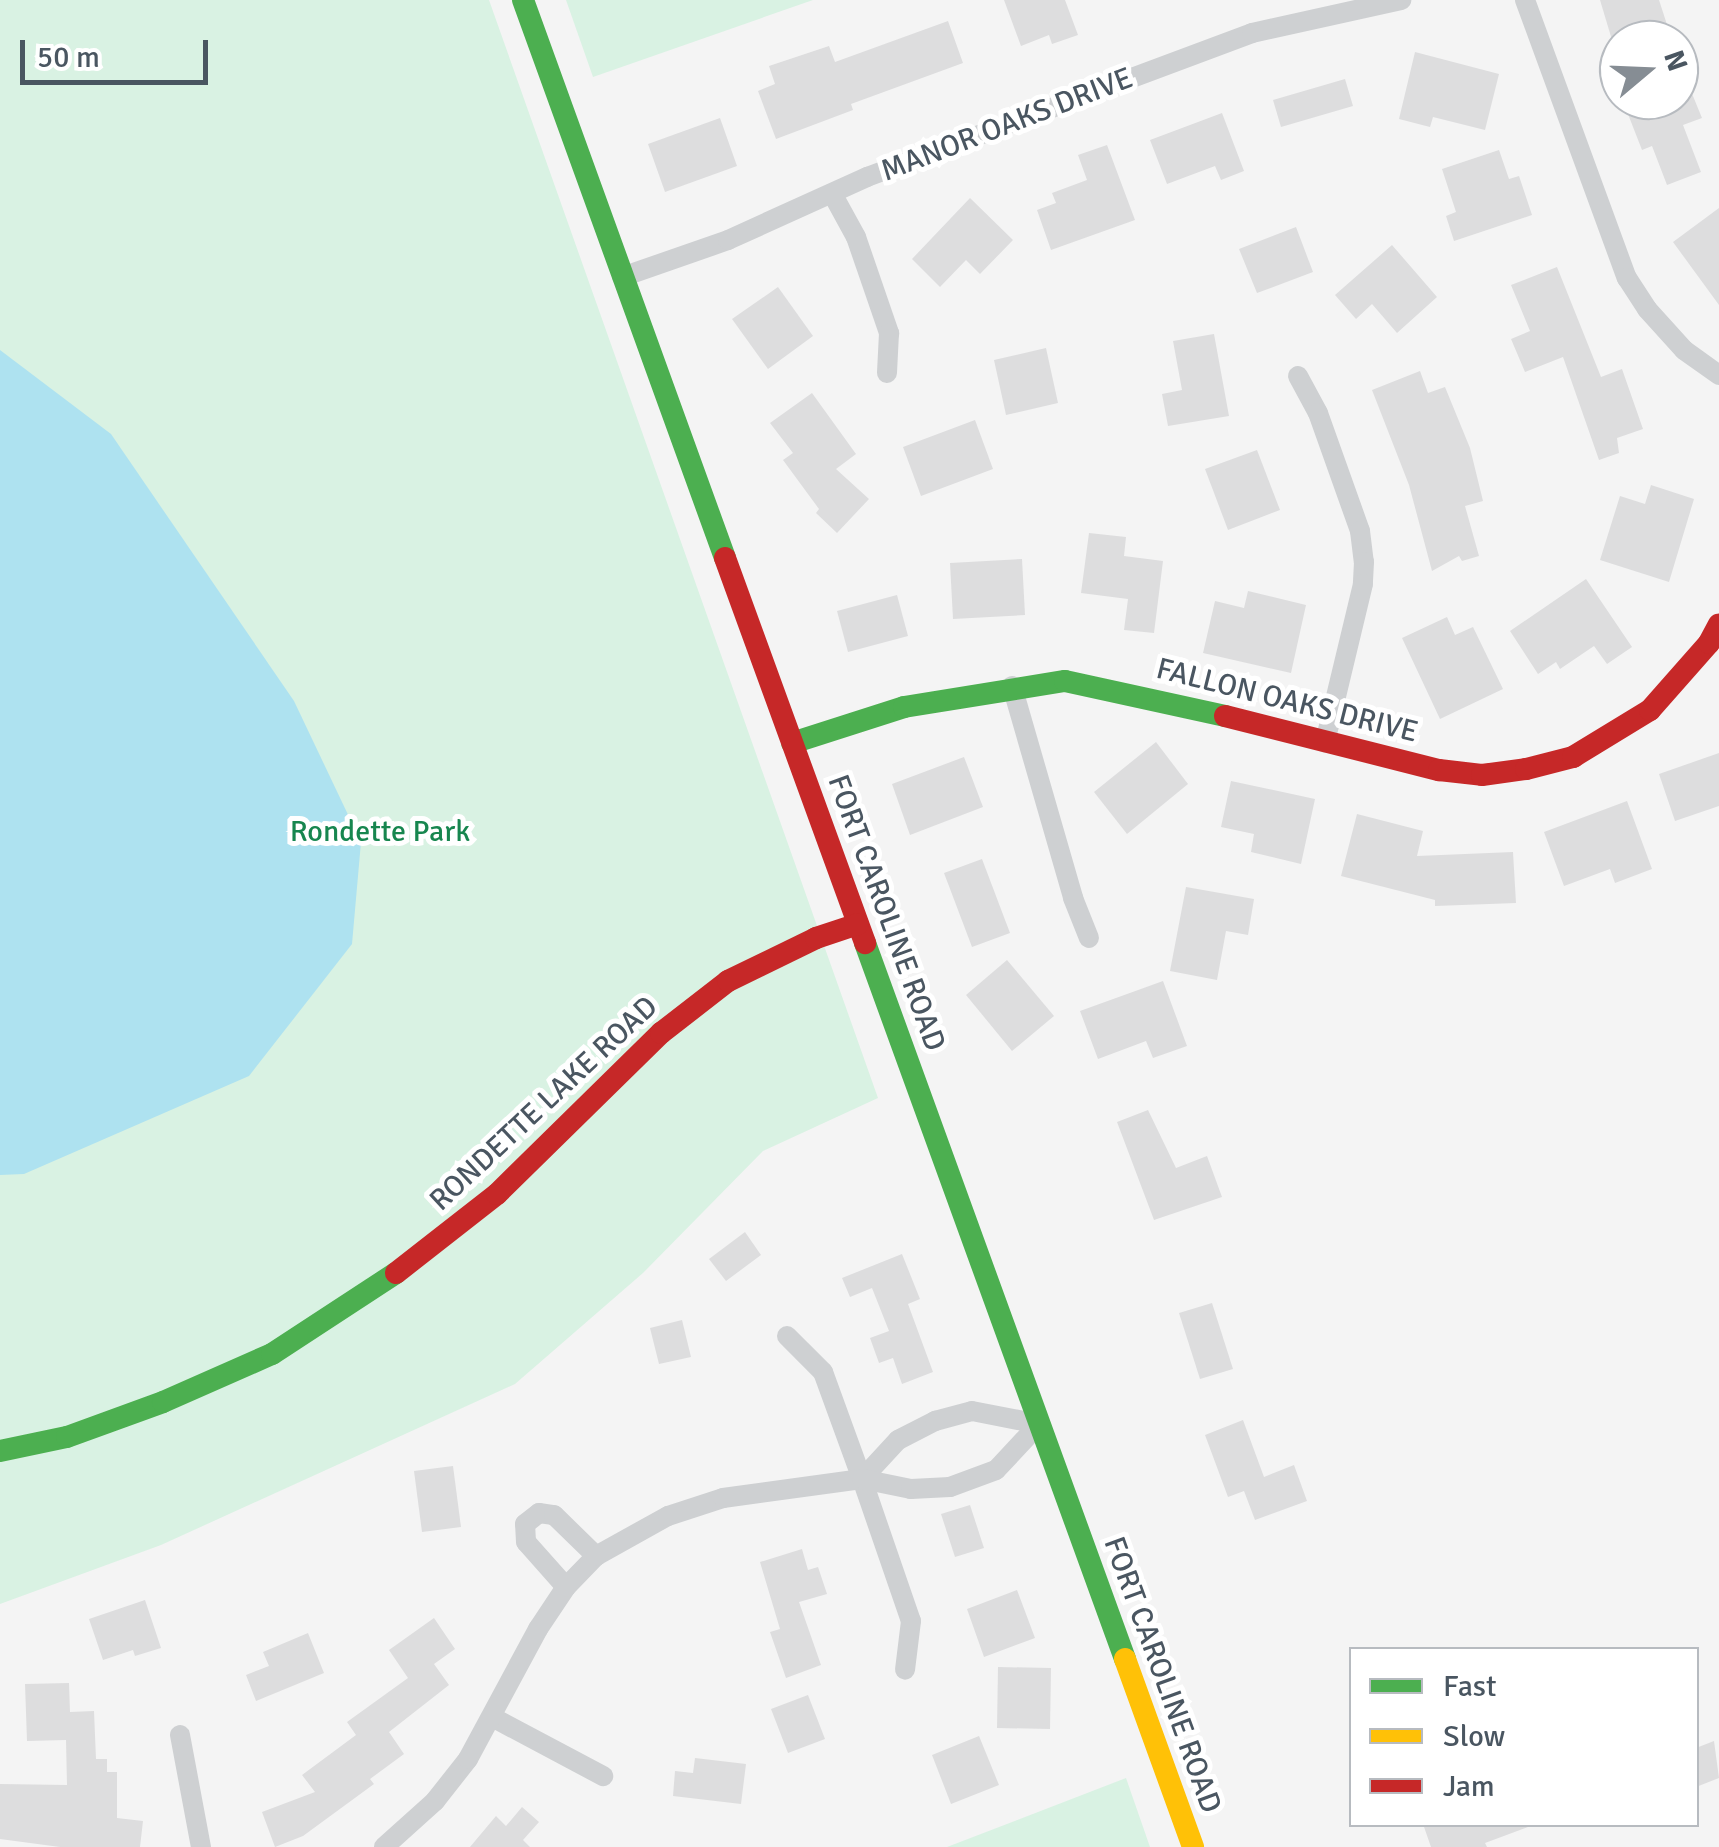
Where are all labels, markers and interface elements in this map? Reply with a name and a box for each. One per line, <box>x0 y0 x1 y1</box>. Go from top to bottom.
scale bar <box>25 20 212 82</box>
north arrow <box>1599 20 1699 120</box>
text: 50 m <box>37 39 100 76</box>
text: N <box>1656 46 1695 76</box>
street label: MANOR OAKS DRIVE <box>876 60 1138 190</box>
street label: FALLON OAKS DRIVE <box>1152 651 1422 751</box>
street label: FORT CAROLINE ROAD <box>819 770 953 1056</box>
park label: Rondette Park <box>290 814 470 850</box>
street label: RONDETTE LAKE ROAD <box>423 989 665 1219</box>
street label: FORT CAROLINE ROAD <box>1095 1532 1229 1818</box>
legend <box>1349 1647 1699 1827</box>
text: Fast <box>1443 1668 1496 1705</box>
text: Slow <box>1443 1718 1505 1755</box>
text: Jam <box>1443 1768 1495 1805</box>

